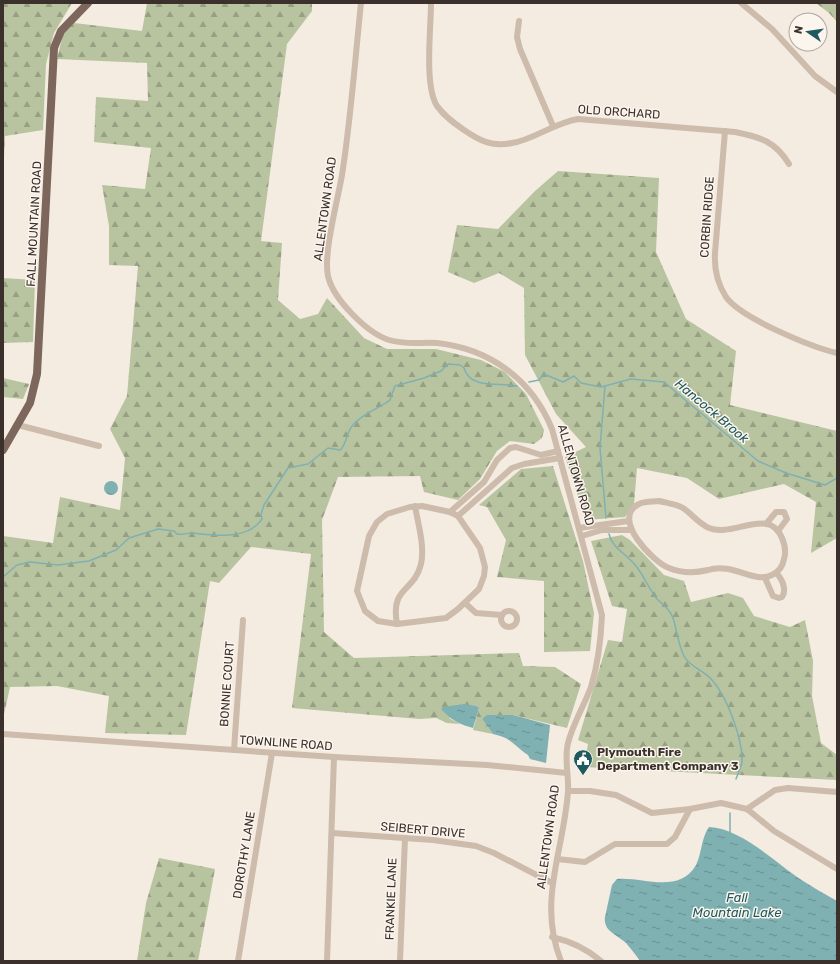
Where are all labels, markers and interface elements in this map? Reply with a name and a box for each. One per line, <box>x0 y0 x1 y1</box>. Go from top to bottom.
north arrow <box>788 12 828 52</box>
text: N <box>792 24 806 35</box>
street label: OLD ORCHARD <box>577 102 661 122</box>
street label: ALLENTOWN ROAD <box>311 156 339 262</box>
street label: FALL MOUNTAIN ROAD <box>24 161 44 287</box>
street label: CORBIN RIDGE <box>697 176 717 258</box>
water label: Hancock Brook <box>672 376 752 446</box>
street label: ALLENTOWN ROAD <box>555 423 597 527</box>
street label: BONNIE COURT <box>217 641 237 727</box>
street label: TOWNLINE ROAD <box>239 733 333 753</box>
place label: Plymouth Fire Department Company 3 <box>597 745 739 773</box>
public building icon: Plymouth Fire Department Company 3 <box>572 748 594 776</box>
street label: ALLENTOWN ROAD <box>534 784 562 890</box>
street label: DOROTHY LANE <box>230 810 258 900</box>
street label: SEIBERT DRIVE <box>380 819 466 841</box>
street label: FRANKIE LANE <box>383 858 399 940</box>
water label: Fall Mountain Lake <box>693 890 781 920</box>

